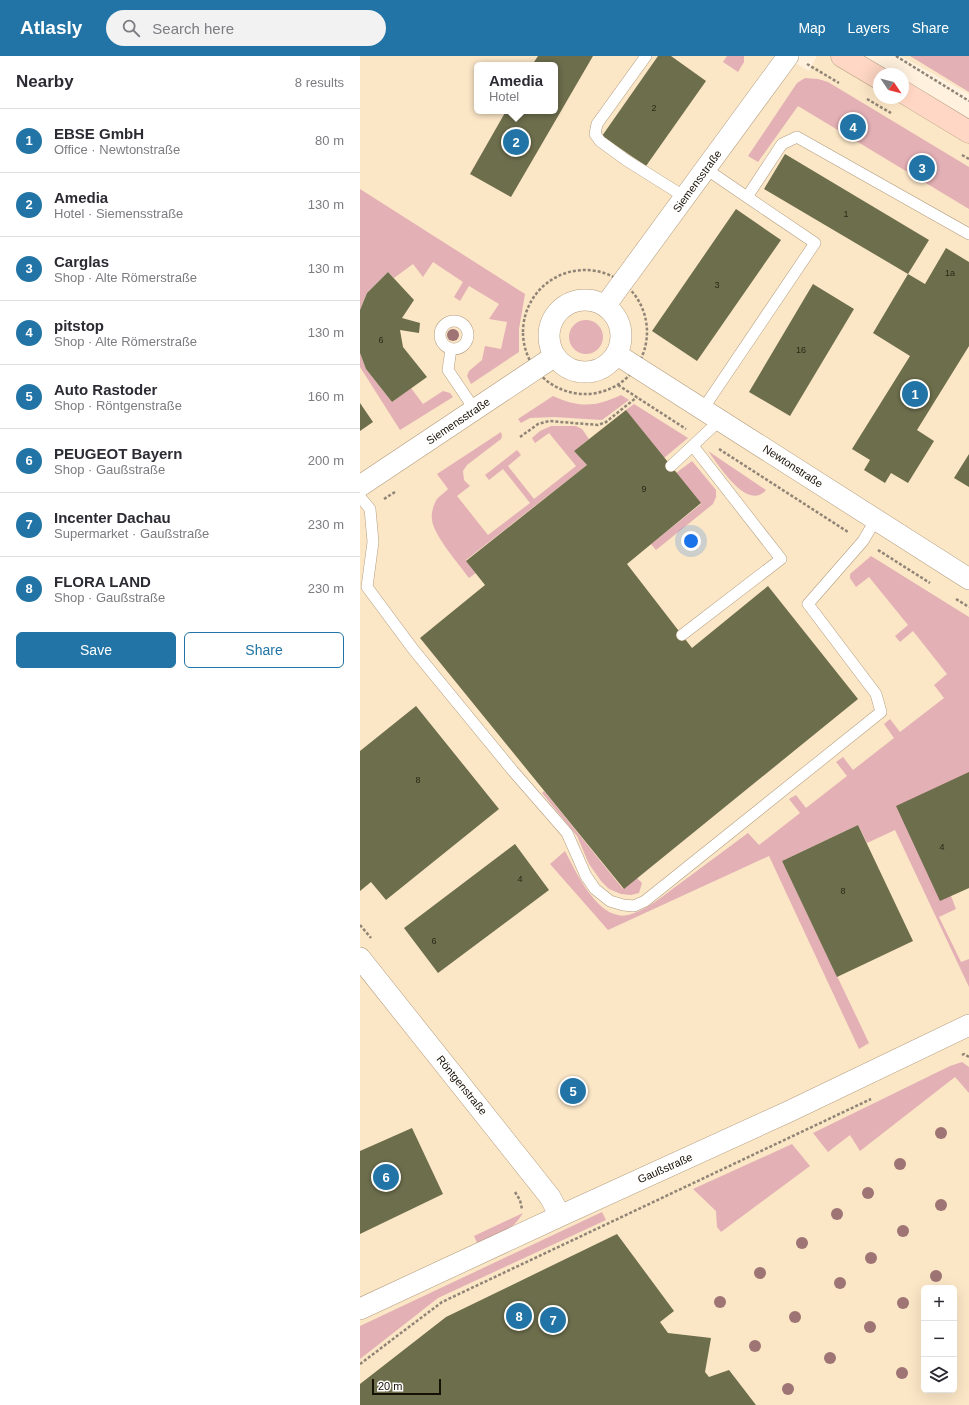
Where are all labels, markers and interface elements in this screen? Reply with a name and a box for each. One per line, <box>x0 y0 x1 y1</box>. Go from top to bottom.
search box <box>106 10 386 46</box>
text: Atlasly <box>20 17 82 38</box>
icon: search <box>120 17 142 39</box>
text: Search here <box>152 20 234 37</box>
text: Map <box>798 20 826 36</box>
text: Layers <box>848 20 890 36</box>
text: Share <box>912 20 949 36</box>
popup <box>474 62 558 114</box>
north arrow <box>873 68 909 104</box>
text: Nearby <box>16 72 74 91</box>
text: Amedia <box>489 72 543 89</box>
text: 8 results <box>295 75 344 90</box>
text: Hotel <box>489 89 519 104</box>
house number: 2 <box>651 103 657 113</box>
pin: 4 <box>840 112 866 142</box>
text: EBSE GmbH <box>54 125 144 142</box>
pin: 2 <box>503 127 529 157</box>
text: 1 <box>25 133 33 148</box>
text: 80 m <box>315 133 344 148</box>
text: Office · Newtonstraße <box>54 142 180 157</box>
street label: Siemensstraße <box>670 148 724 214</box>
pin: 3 <box>909 153 935 183</box>
text: Amedia <box>54 189 108 206</box>
text: 2 <box>25 197 33 212</box>
text: 130 m <box>308 197 344 212</box>
text: Hotel · Siemensstraße <box>54 206 183 221</box>
house number: 1 <box>843 209 849 219</box>
text: Carglas <box>54 253 109 270</box>
text: 3 <box>25 261 33 276</box>
text: 130 m <box>308 261 344 276</box>
house number: 1a <box>945 268 955 278</box>
text: Shop · Alte Römerstraße <box>54 270 197 285</box>
house number: 3 <box>714 280 720 290</box>
text: pitstop <box>54 317 104 334</box>
text: 4 <box>25 325 33 340</box>
text: 130 m <box>308 325 344 340</box>
text: Shop · Alte Römerstraße <box>54 334 197 349</box>
house number: 6 <box>378 335 384 345</box>
house number: 16 <box>796 345 806 355</box>
pin: 1 <box>902 379 928 409</box>
text: Auto Rastoder <box>54 381 157 398</box>
text: 5 <box>25 389 33 404</box>
text: 160 m <box>308 389 344 404</box>
street label: Siemensstraße <box>424 395 492 447</box>
text: Shop · Röntgenstraße <box>54 398 182 413</box>
street label: Newtonstraße <box>761 442 825 490</box>
text: PEUGEOT Bayern <box>54 445 182 462</box>
text: 6 <box>25 453 33 468</box>
text: 200 m <box>308 453 344 468</box>
text: Shop · Gaußstraße <box>54 462 165 477</box>
house number: 9 <box>641 484 647 494</box>
text: Incenter Dachau <box>54 509 171 526</box>
text: 7 <box>25 517 33 532</box>
text: 230 m <box>308 517 344 532</box>
text: Supermarket · Gaußstraße <box>54 526 209 541</box>
your location <box>681 531 701 551</box>
text: FLORA LAND <box>54 573 151 590</box>
text: 8 <box>25 581 33 596</box>
text: 230 m <box>308 581 344 596</box>
text: Shop · Gaußstraße <box>54 590 165 605</box>
button: Save <box>16 632 176 668</box>
button: Share <box>184 632 344 668</box>
house number: 8 <box>415 775 421 785</box>
house number: 4 <box>939 842 945 852</box>
house number: 4 <box>517 874 523 884</box>
house number: 8 <box>840 886 846 896</box>
house number: 6 <box>431 936 437 946</box>
street label: Röntgenstraße <box>434 1053 490 1117</box>
pin: 5 <box>560 1076 586 1106</box>
street label: Gaußstraße <box>636 1151 694 1185</box>
pin: 6 <box>373 1162 399 1192</box>
map controls <box>921 1285 957 1393</box>
button: + <box>921 1285 957 1321</box>
pin: 8 <box>506 1301 532 1331</box>
pin: 7 <box>540 1305 566 1335</box>
button: − <box>921 1321 957 1357</box>
button: layers <box>921 1357 957 1393</box>
scale bar <box>372 1377 441 1396</box>
text: 20 m <box>378 1380 402 1392</box>

